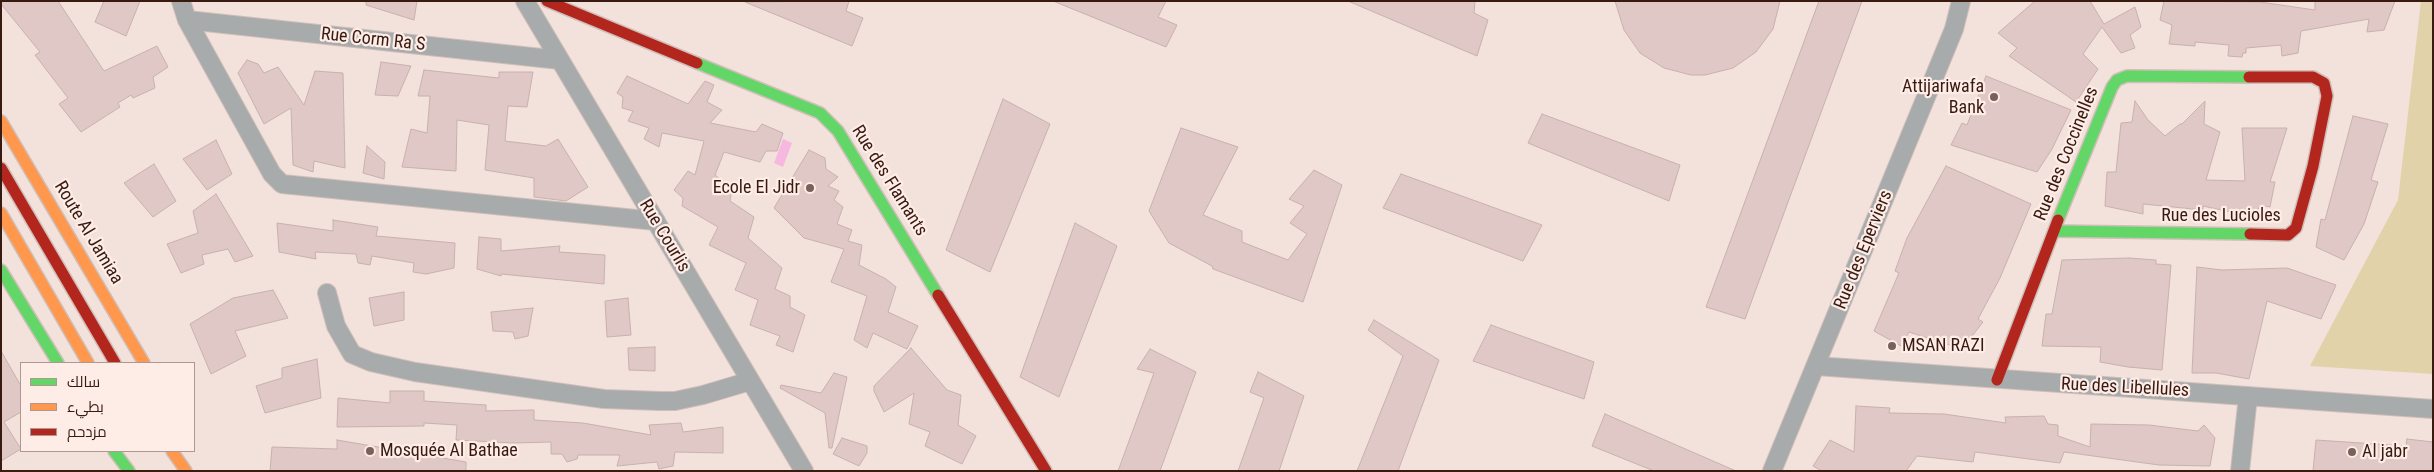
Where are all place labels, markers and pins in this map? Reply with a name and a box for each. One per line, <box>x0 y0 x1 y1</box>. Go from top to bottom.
place label: Attijariwafa Bank <box>1902 76 1984 118</box>
marker: Attijariwafa Bank <box>1988 91 2000 103</box>
place label: Ecole El Jidr <box>713 177 800 199</box>
marker: Ecole El Jidr <box>804 182 816 194</box>
place label: MSAN RAZI <box>1902 335 1984 357</box>
marker: MSAN RAZI <box>1886 340 1898 352</box>
place label: Mosquée Al Bathae <box>380 440 518 462</box>
place label: Al jabr <box>2362 441 2408 463</box>
marker: Mosquée Al Bathae <box>364 445 376 457</box>
marker: Al jabr <box>2346 446 2358 458</box>

